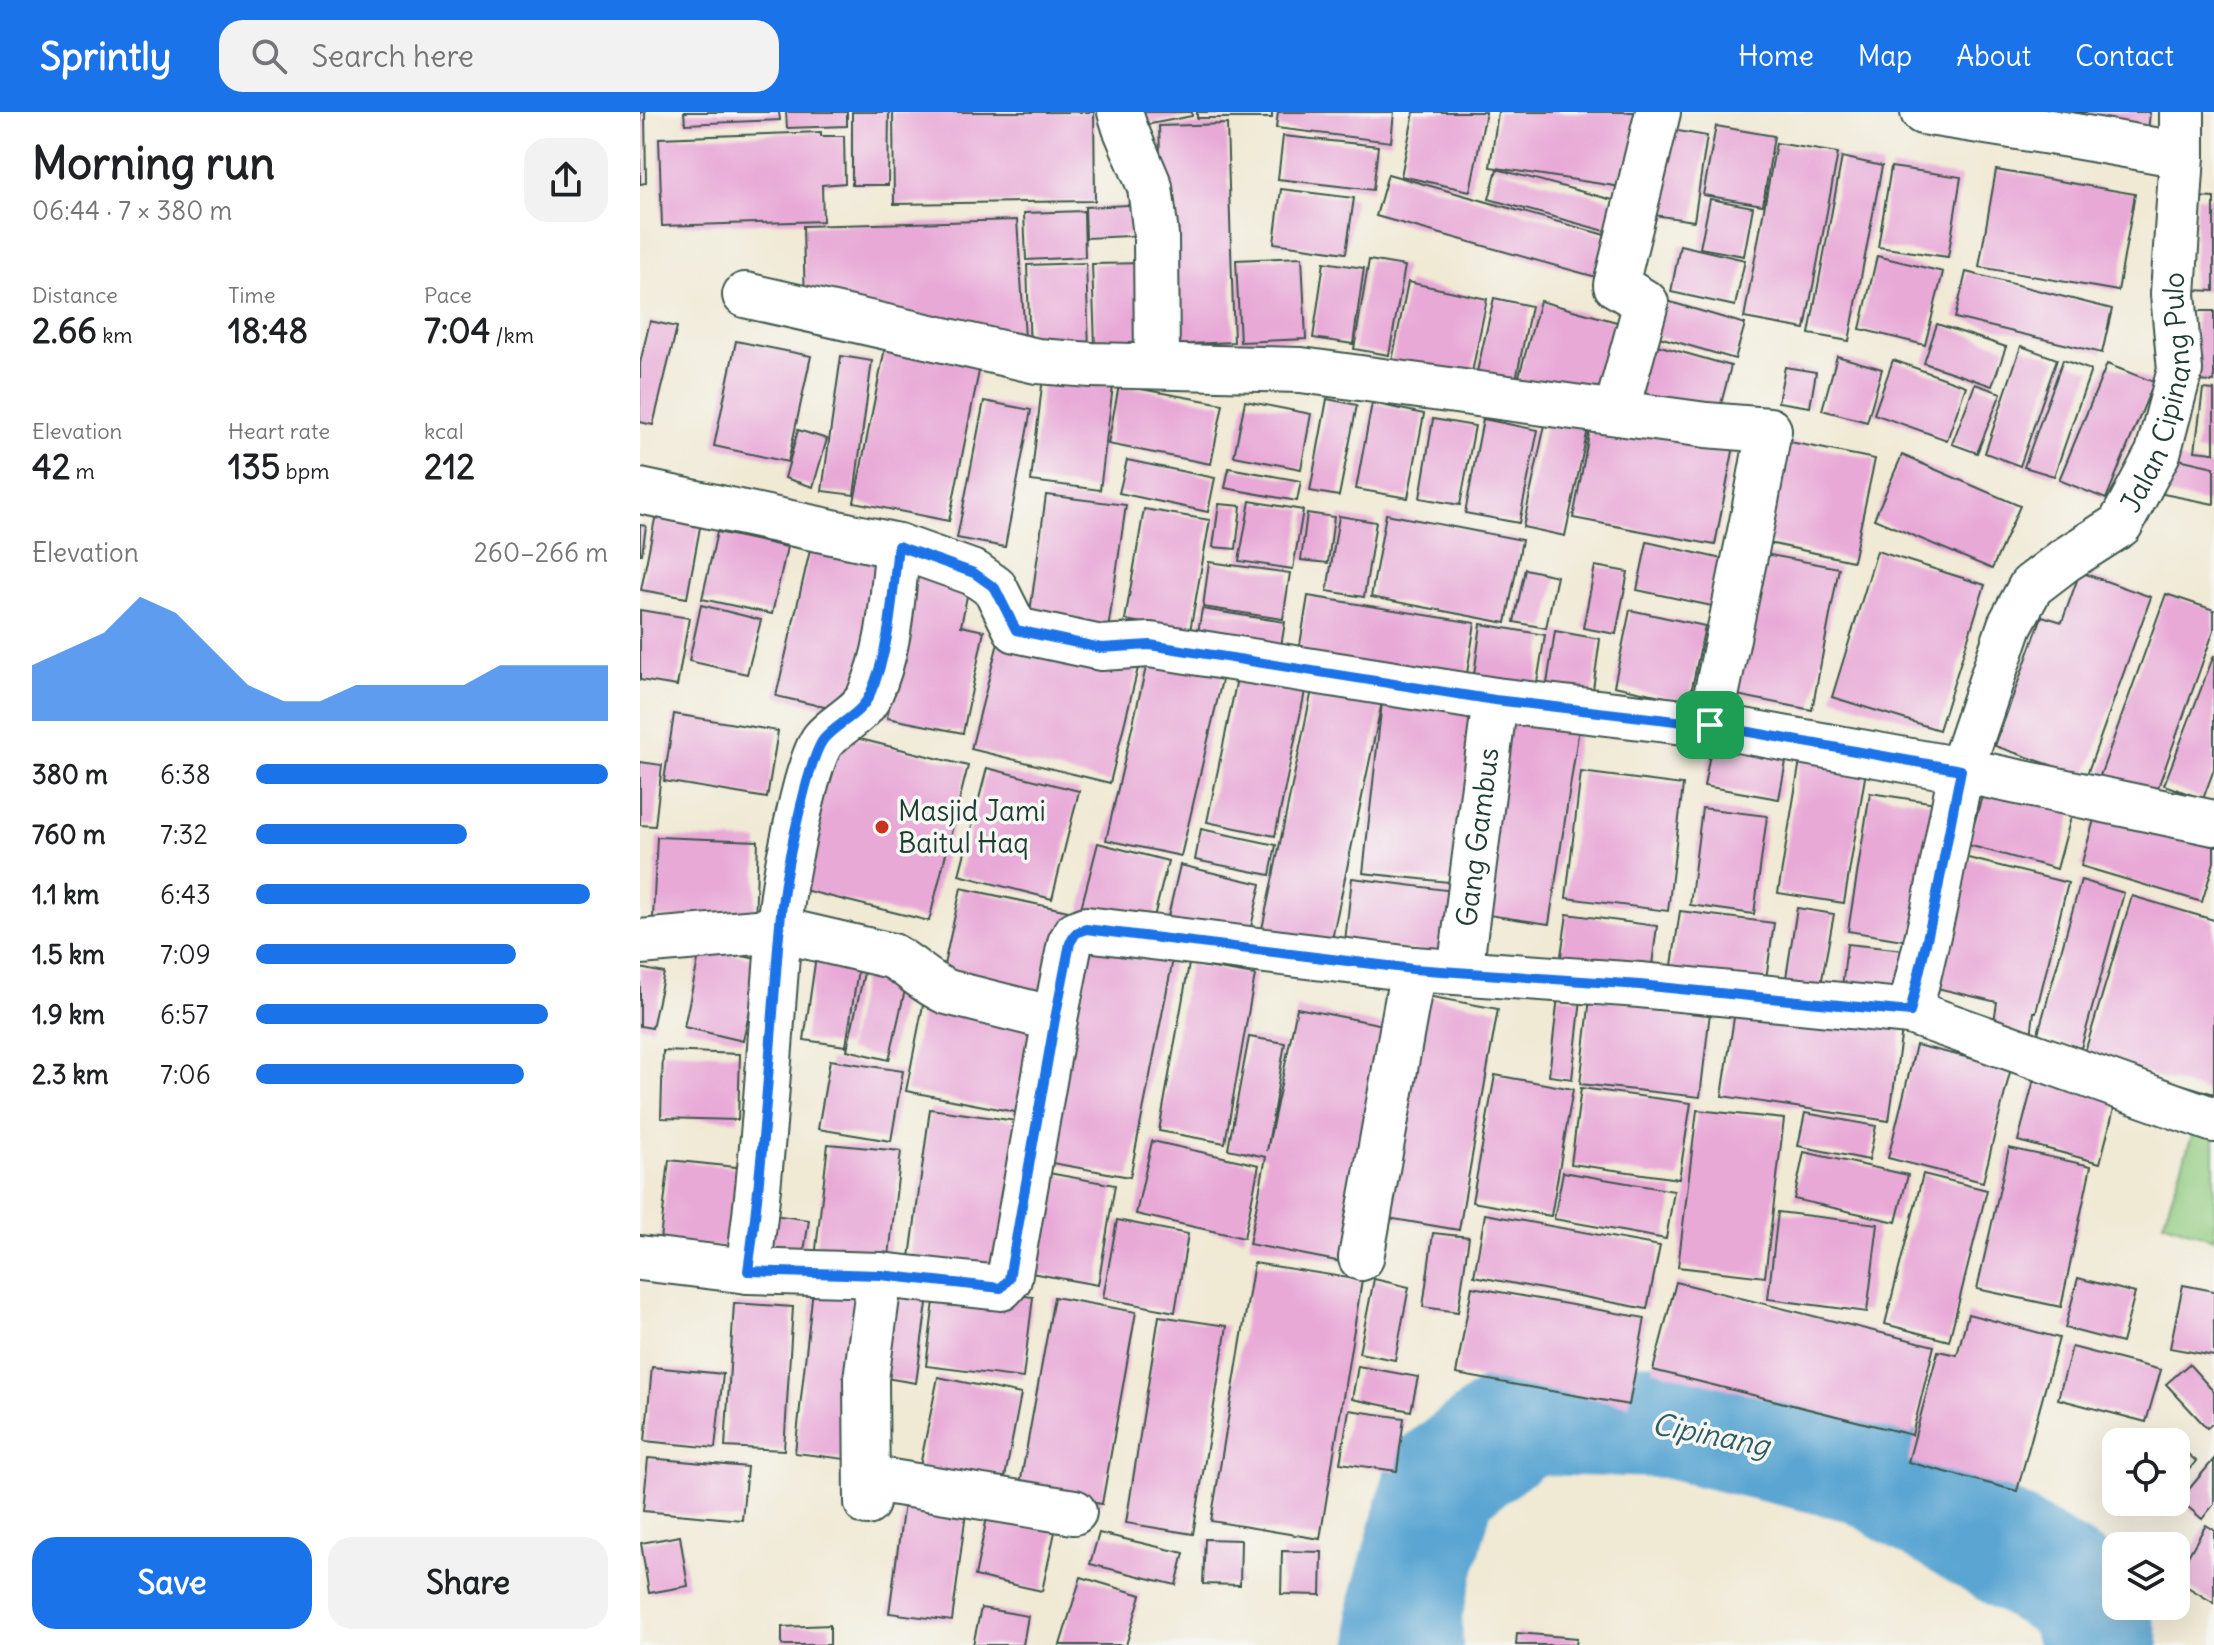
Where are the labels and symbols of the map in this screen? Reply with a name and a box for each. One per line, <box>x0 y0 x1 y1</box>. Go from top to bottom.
street label: Jalan Cipinang Pulo <box>2112 271 2199 518</box>
pin <box>1676 691 1744 759</box>
street label: Gang Gambus <box>1448 746 1507 929</box>
place label: Masjid Jami Baitul Haq <box>898 793 1046 861</box>
marker: Masjid Jami Baitul Haq <box>873 818 891 836</box>
water label: Cipinang <box>1649 1404 1775 1464</box>

